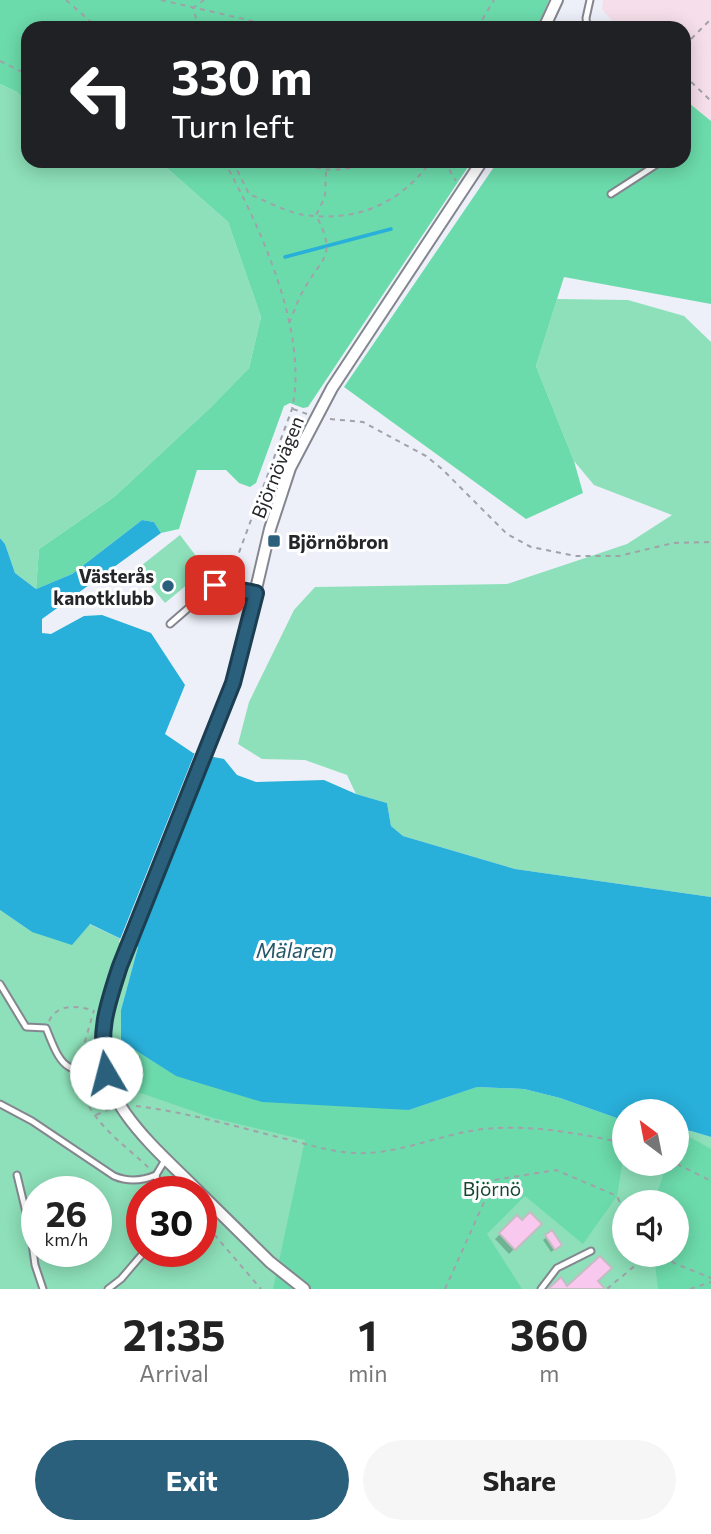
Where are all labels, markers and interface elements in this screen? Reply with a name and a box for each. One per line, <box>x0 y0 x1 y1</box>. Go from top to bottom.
text: 330 m <box>171 45 312 105</box>
icon: left <box>56 49 147 140</box>
text: Turn left <box>171 105 295 145</box>
street label: Björnövägen <box>246 412 308 522</box>
place label: Björnöbron <box>288 530 389 553</box>
marker: Björnöbron <box>266 533 282 549</box>
pin <box>185 555 245 615</box>
place label: Västerås kanotklubb <box>53 564 154 609</box>
icon: arrive <box>196 566 234 604</box>
marker: Västerås kanotklubb <box>160 578 176 594</box>
water label: Mälaren <box>256 937 334 962</box>
position arrow <box>69 1036 143 1110</box>
north arrow <box>612 1099 690 1176</box>
map controls <box>612 1099 689 1267</box>
speed limit sign: 30 <box>126 1176 217 1267</box>
park label: Björnö <box>463 1177 521 1200</box>
button: sound <box>612 1190 689 1267</box>
text: 26 <box>46 1191 87 1234</box>
text: km/h <box>45 1228 88 1250</box>
text: 21:35 <box>123 1308 226 1360</box>
text: 1 <box>358 1308 377 1360</box>
text: 360 <box>510 1308 588 1360</box>
text: Arrival <box>139 1359 209 1387</box>
text: min <box>348 1359 387 1387</box>
text: m <box>539 1359 559 1387</box>
button: Exit <box>35 1440 349 1520</box>
button: Share <box>363 1440 676 1520</box>

